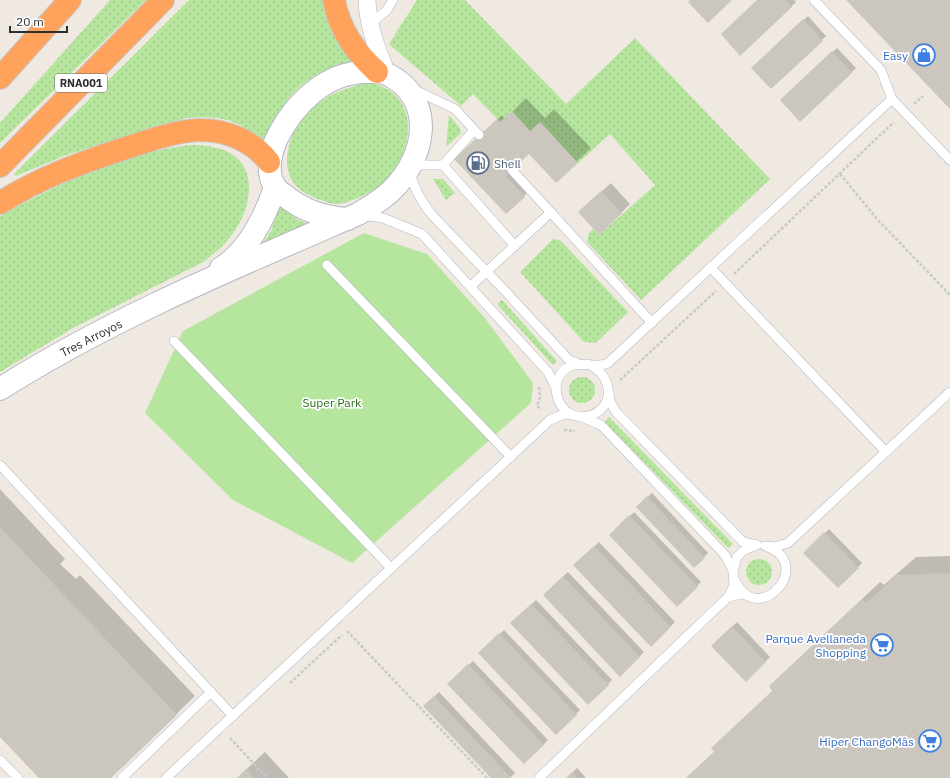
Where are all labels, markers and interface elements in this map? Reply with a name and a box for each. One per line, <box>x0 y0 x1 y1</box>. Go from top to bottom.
scale bar <box>10 8 67 34</box>
text: 20 m <box>16 14 44 29</box>
shop icon: Easy <box>911 42 937 68</box>
place label: Easy <box>883 48 908 63</box>
road number: RNA001 <box>55 74 107 92</box>
fuel station icon: Shell <box>465 150 491 176</box>
place label: Shell <box>494 156 521 171</box>
street label: Tres Arroyos <box>58 316 125 360</box>
park label: Super Park <box>303 395 362 410</box>
place label: Parque Avellaneda Shopping <box>765 631 867 660</box>
supermarket icon: Parque Avellaneda Shopping <box>869 632 895 658</box>
supermarket icon: Hiper ChangoMâs <box>917 728 943 754</box>
place label: Hiper ChangoMâs <box>819 734 914 749</box>

